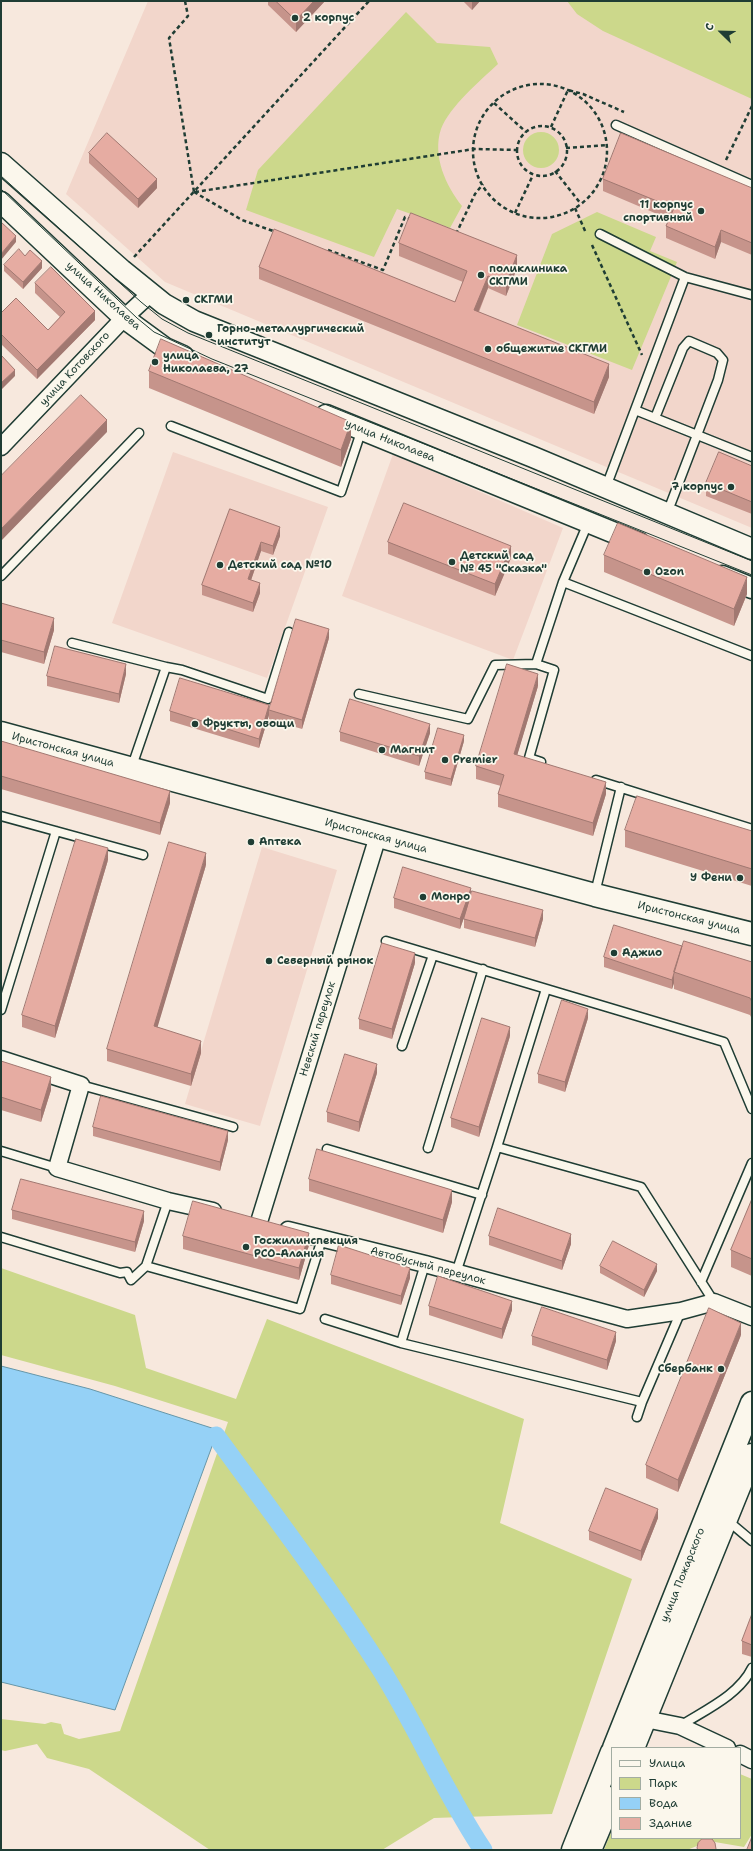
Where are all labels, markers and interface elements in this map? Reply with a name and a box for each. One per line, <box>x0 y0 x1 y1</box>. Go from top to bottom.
place label: 2 корпус <box>303 11 354 25</box>
north arrow <box>701 12 741 52</box>
marker: 2 корпус <box>290 13 300 23</box>
text: С <box>701 21 718 33</box>
place label: 11 корпус спортивный <box>623 198 693 224</box>
marker: 11 корпус спортивный <box>696 206 706 216</box>
street label: улица Николаева <box>63 259 143 333</box>
place label: поликлиника СКГМИ <box>489 262 567 288</box>
marker: поликлиника СКГМИ <box>476 270 486 280</box>
place label: СКГМИ <box>194 293 233 307</box>
marker: СКГМИ <box>181 295 191 305</box>
place label: Горно-металлургический институт <box>217 322 364 348</box>
street label: улица Котовского <box>37 329 113 409</box>
marker: Горно-металлургический институт <box>204 330 214 340</box>
place label: общежитие СКГМИ <box>496 342 607 356</box>
marker: общежитие СКГМИ <box>483 344 493 354</box>
place label: улица Николаева, 27 <box>163 349 249 375</box>
marker: улица Николаева, 27 <box>150 357 160 367</box>
street label: улица Николаева <box>343 417 437 465</box>
place label: 7 корпус <box>672 480 723 494</box>
marker: 7 корпус <box>726 482 736 492</box>
place label: Детский сад № 45 "Сказка" <box>460 549 547 575</box>
marker: Детский сад № 45 "Сказка" <box>447 557 457 567</box>
place label: Детский сад №10 <box>228 558 332 572</box>
marker: Детский сад №10 <box>215 560 225 570</box>
place label: Ozon <box>655 565 684 579</box>
marker: Ozon <box>642 567 652 577</box>
place label: Фрукты, овощи <box>203 717 294 731</box>
marker: Фрукты, овощи <box>190 719 200 729</box>
street label: Иристонская улица <box>10 730 116 770</box>
place label: Магнит <box>390 743 435 757</box>
marker: Магнит <box>377 745 387 755</box>
place label: Premier <box>453 753 498 767</box>
marker: Premier <box>440 755 450 765</box>
street label: Иристонская улица <box>323 816 429 856</box>
place label: Аптека <box>259 835 301 849</box>
marker: Аптека <box>246 837 256 847</box>
place label: У Фени <box>690 871 732 885</box>
marker: У Фени <box>735 873 745 883</box>
place label: Монро <box>431 890 470 904</box>
marker: Монро <box>418 892 428 902</box>
street label: Иристонская улица <box>636 899 742 937</box>
place label: Аджио <box>622 946 662 960</box>
marker: Аджио <box>609 948 619 958</box>
place label: Северный рынок <box>277 954 373 968</box>
marker: Северный рынок <box>264 956 274 966</box>
street label: Невский переулок <box>297 980 339 1078</box>
place label: Госжилинспекция РСО-Алания <box>254 1234 358 1260</box>
marker: Госжилинспекция РСО-Алания <box>241 1242 251 1252</box>
street label: Автобусный переулок <box>369 1244 487 1288</box>
place label: Сбербанк <box>658 1362 713 1376</box>
marker: Сбербанк <box>716 1364 726 1374</box>
street label: улица Пожарского <box>658 1526 708 1624</box>
legend <box>611 1747 741 1839</box>
text: Улица <box>649 1755 685 1771</box>
text: Парк <box>649 1775 677 1791</box>
text: Вода <box>649 1795 678 1811</box>
text: Здание <box>649 1815 692 1831</box>

